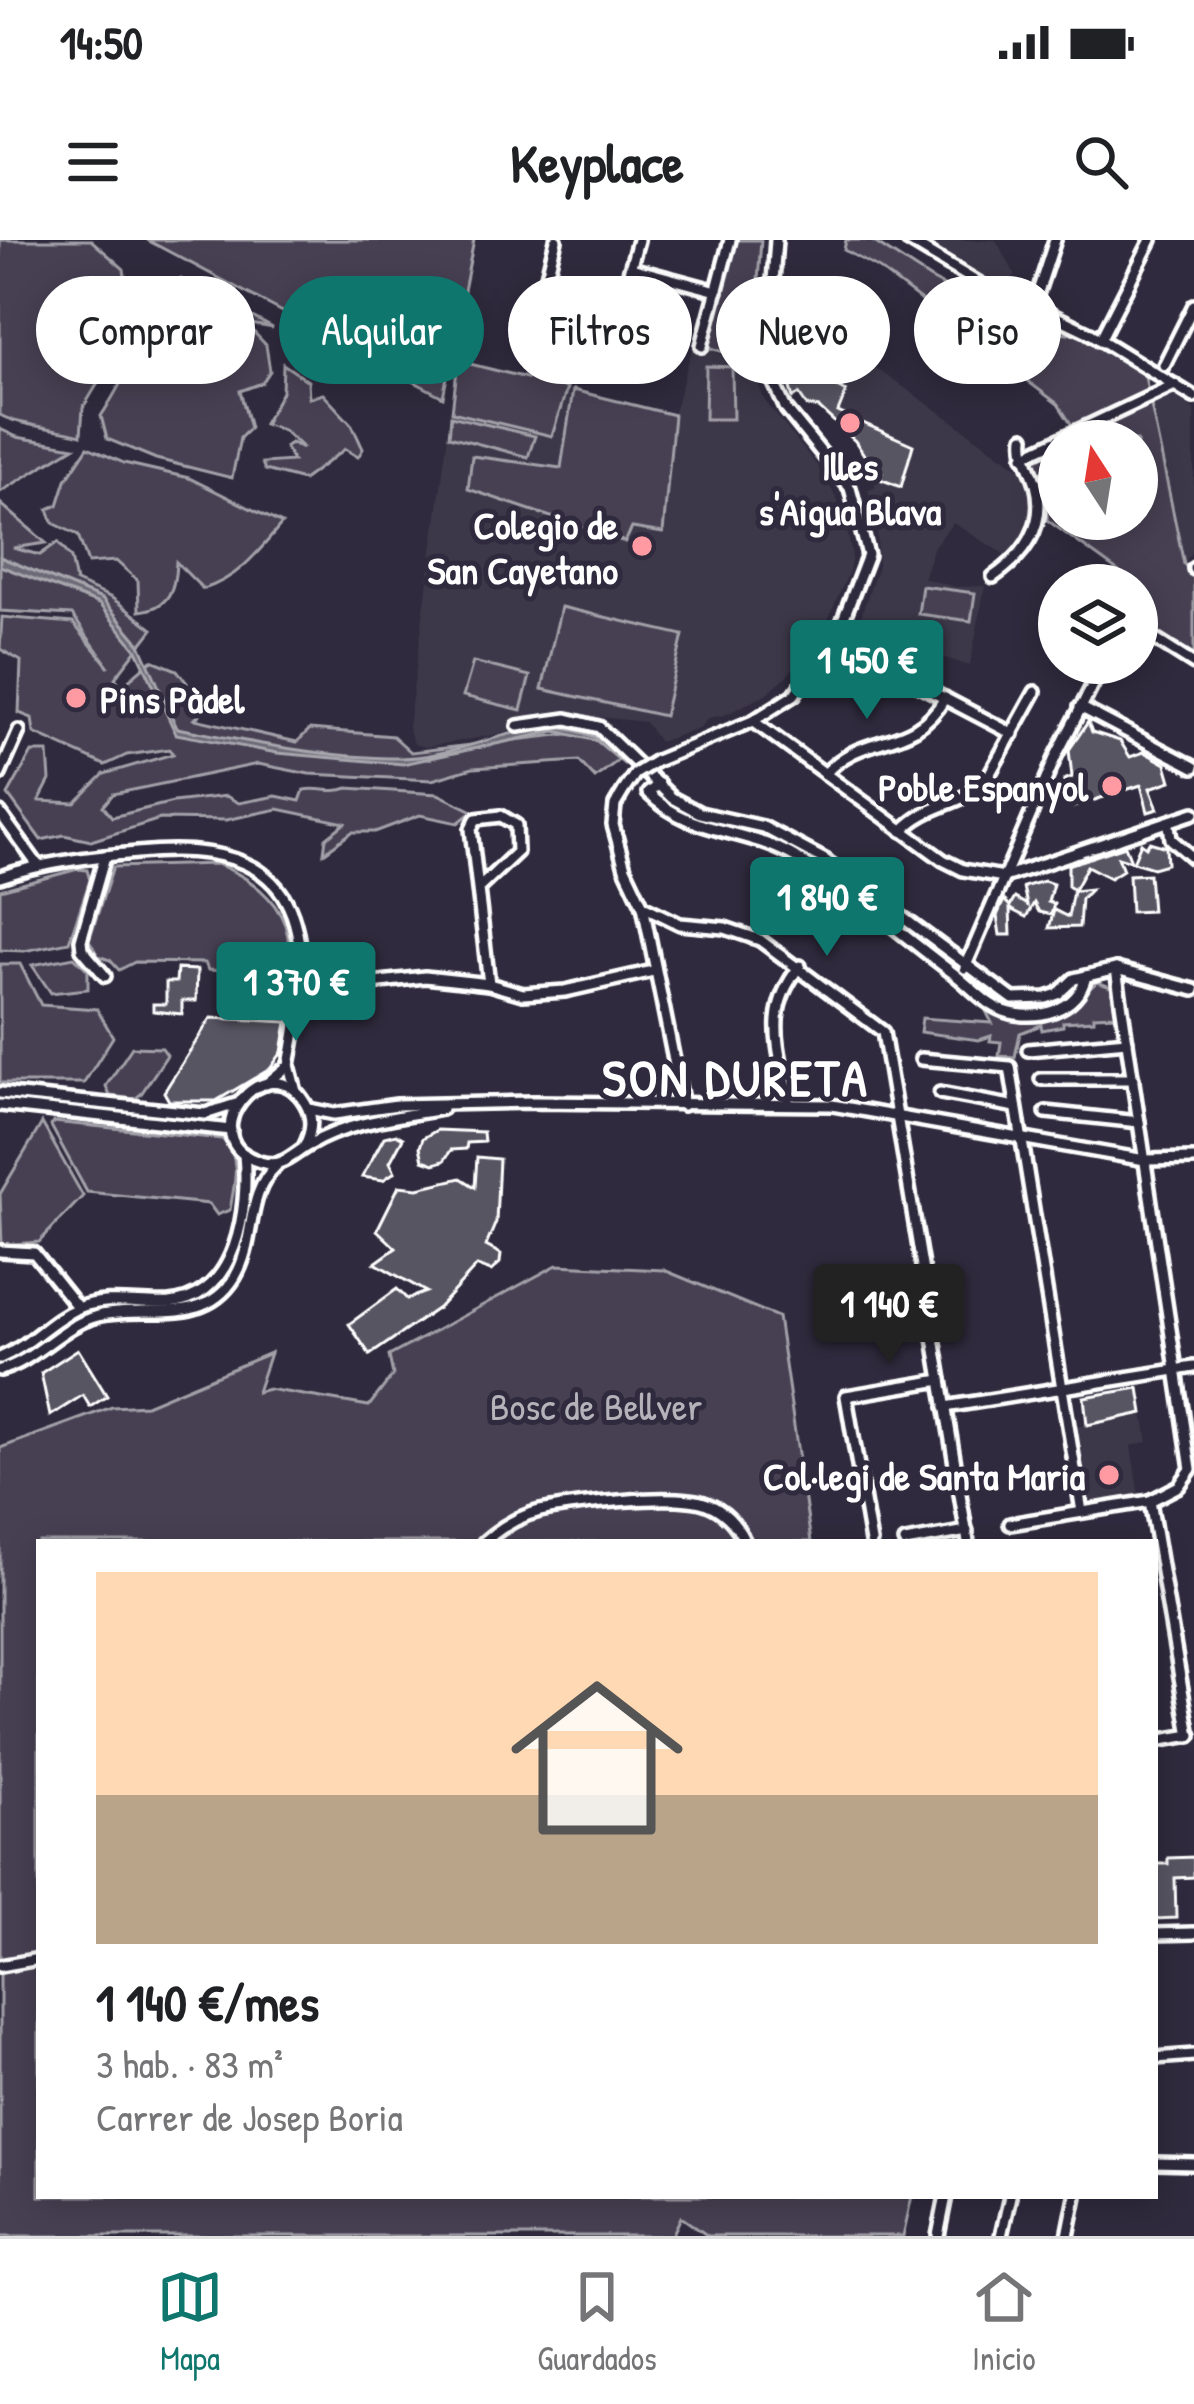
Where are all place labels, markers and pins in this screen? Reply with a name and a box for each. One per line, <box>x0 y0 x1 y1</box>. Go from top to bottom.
marker: Illes s'Aigua Blava <box>837 410 863 436</box>
place label: Illes s'Aigua Blava <box>759 439 942 538</box>
place label: Colegio de San Cayetano <box>427 498 618 597</box>
marker: Colegio de San Cayetano <box>629 533 655 559</box>
pin: 1 450 € <box>756 620 978 722</box>
place label: Pins Pàdel <box>100 672 245 725</box>
marker: Pins Pàdel <box>63 685 89 711</box>
place label: Poble Espanyol <box>878 760 1089 814</box>
marker: Poble Espanyol <box>1099 773 1125 799</box>
pin: 1 840 € <box>716 857 938 959</box>
pin: 1 370 € <box>185 942 407 1044</box>
pin: 1 140 € <box>778 1264 1000 1366</box>
place label: Col·legi de Santa Maria <box>763 1449 1086 1503</box>
marker: Col·legi de Santa Maria <box>1096 1462 1122 1488</box>

